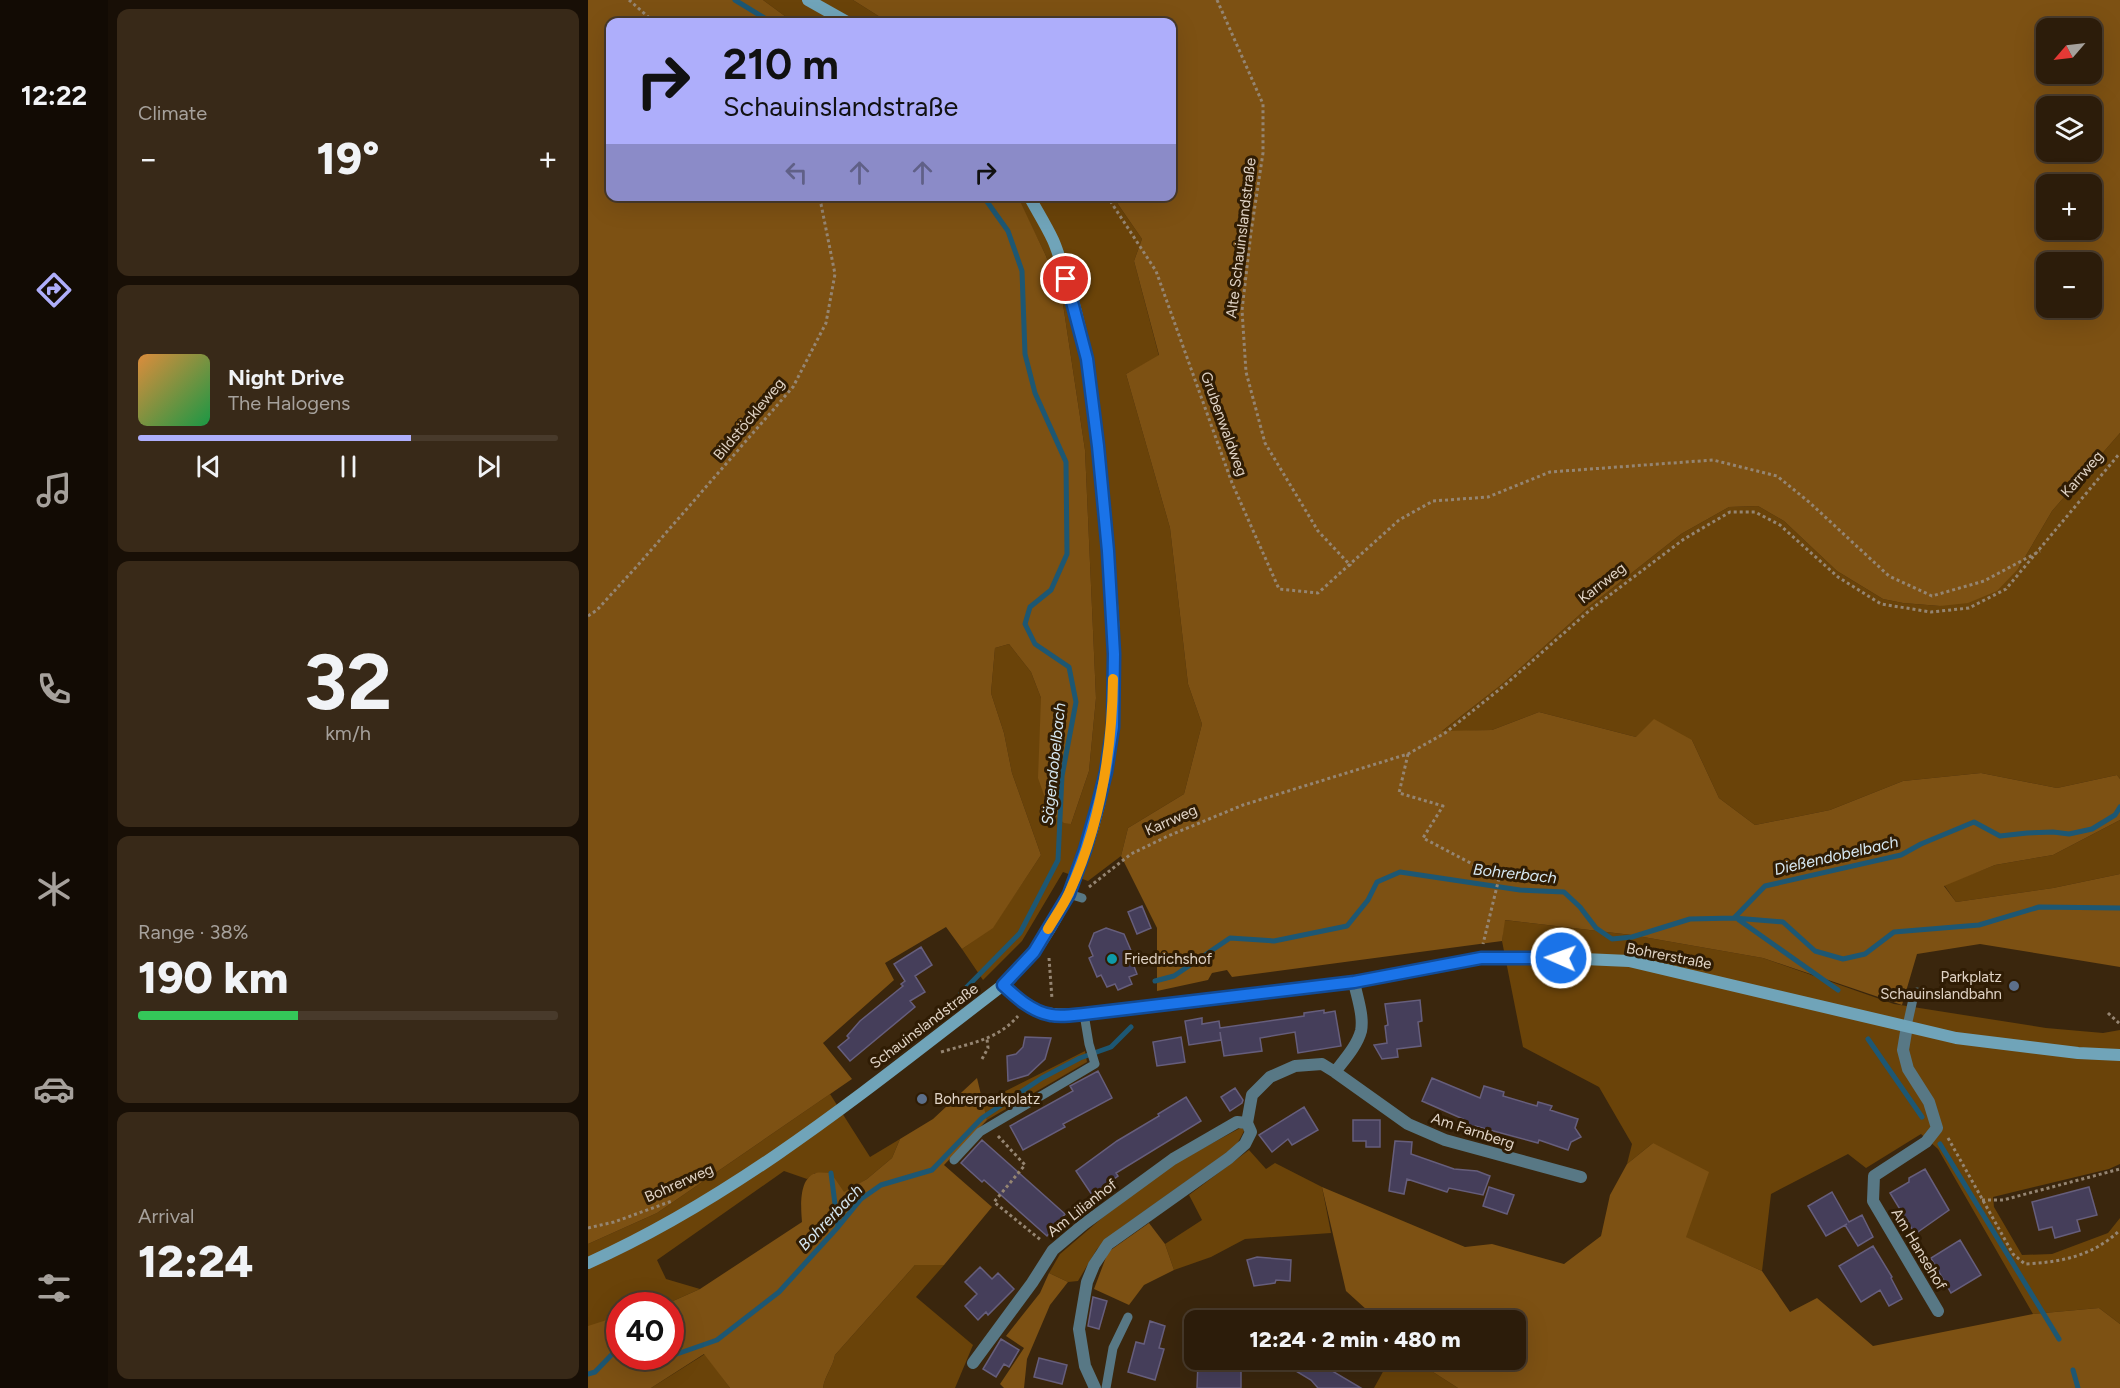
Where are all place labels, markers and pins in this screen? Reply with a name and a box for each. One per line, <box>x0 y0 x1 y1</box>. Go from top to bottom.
pin <box>1040 253 1091 304</box>
place label: Friedrichshof <box>1124 950 1213 968</box>
marker: Friedrichshof <box>1105 952 1119 966</box>
place label: Parkplatz Schauinslandbahn <box>1880 968 2002 1003</box>
marker: Parkplatz Schauinslandbahn <box>2007 979 2021 993</box>
place label: Bohrerparkplatz <box>934 1090 1040 1108</box>
marker: Bohrerparkplatz <box>915 1092 929 1106</box>

